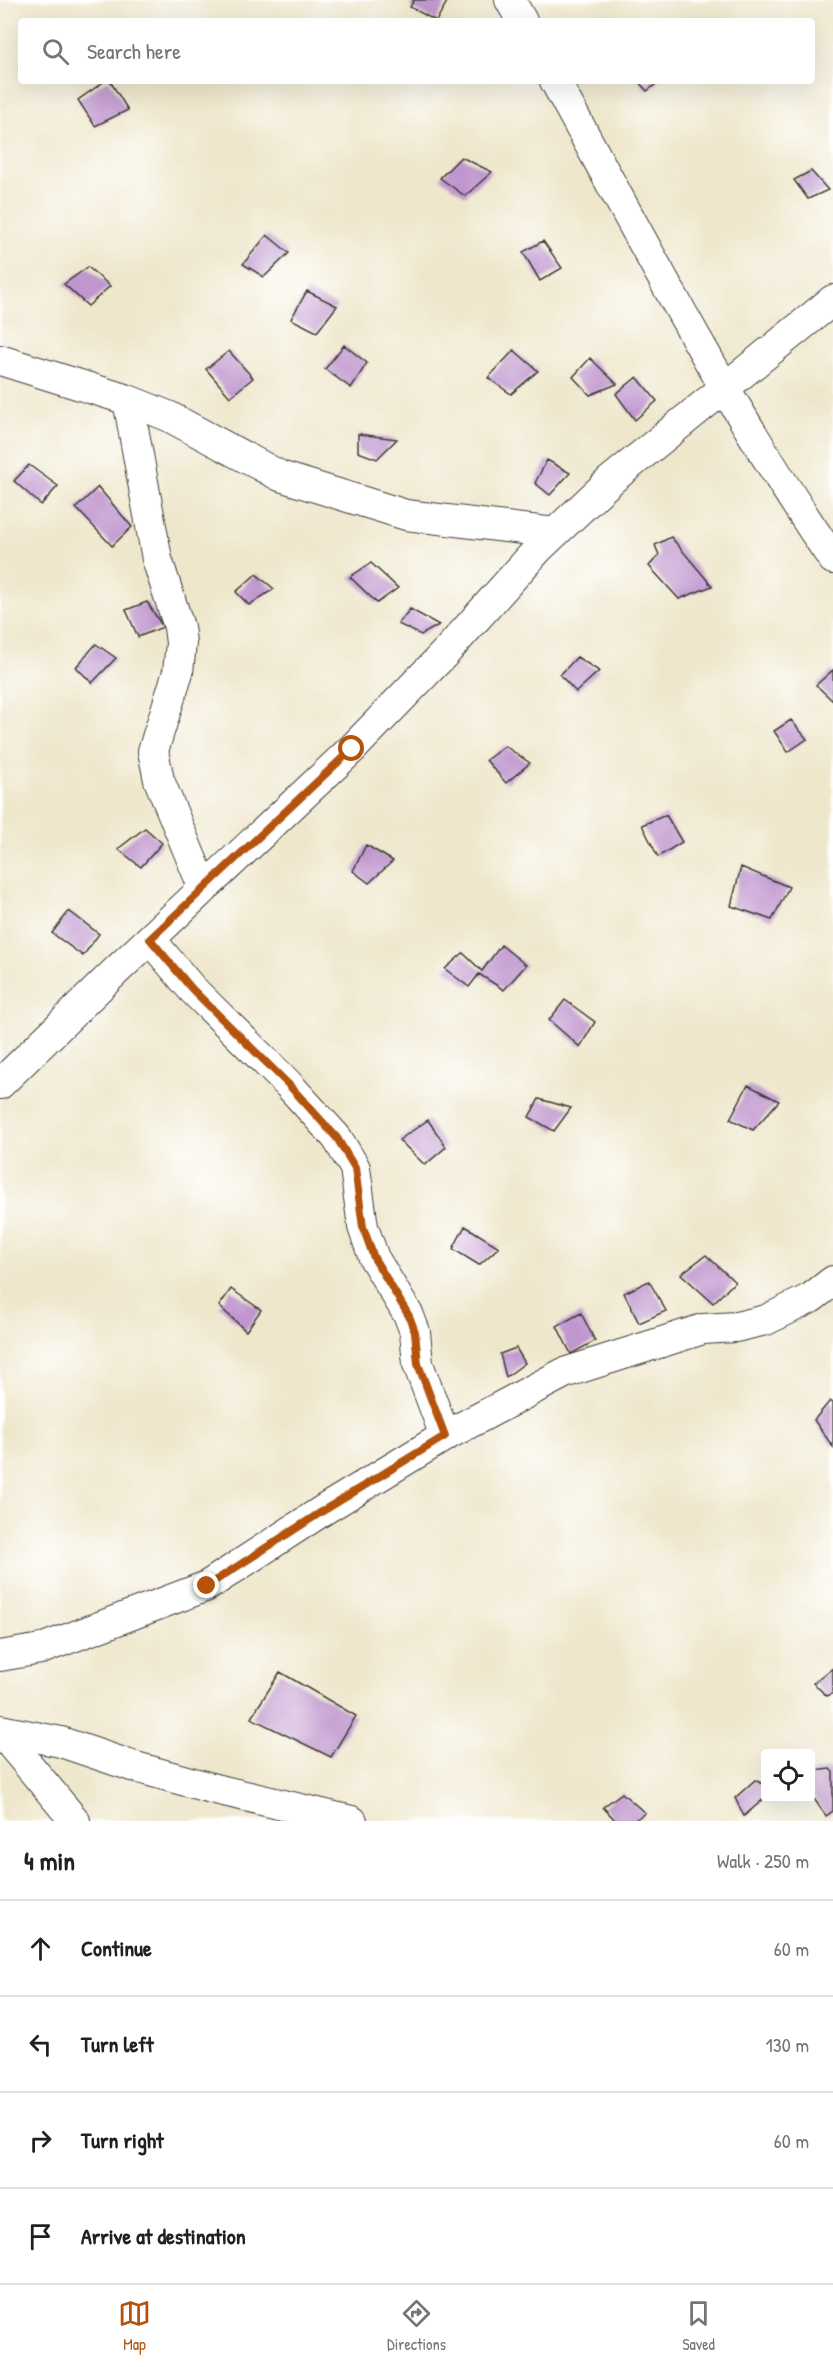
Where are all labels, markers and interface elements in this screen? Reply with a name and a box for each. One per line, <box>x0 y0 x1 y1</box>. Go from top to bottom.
search box <box>18 18 815 84</box>
icon: search <box>39 35 72 68</box>
text: Search here <box>87 36 181 66</box>
route start <box>338 735 364 761</box>
route end <box>193 1572 219 1598</box>
map controls <box>761 1749 815 1803</box>
button: locate <box>761 1749 815 1803</box>
text: 4 min <box>24 1843 75 1878</box>
text: Walk · 250 m <box>717 1847 809 1874</box>
icon: ahead <box>24 1932 57 1965</box>
text: Continue <box>81 1933 152 1963</box>
text: 60 m <box>774 1935 809 1962</box>
icon: left <box>24 2028 57 2061</box>
text: Turn left <box>81 2029 154 2059</box>
text: 130 m <box>766 2031 809 2058</box>
icon: right <box>24 2124 57 2157</box>
text: Turn right <box>81 2125 164 2155</box>
text: 60 m <box>774 2127 809 2154</box>
icon: arrive <box>24 2220 57 2253</box>
text: Arrive at destination <box>81 2221 246 2251</box>
tab: Map <box>118 2297 151 2355</box>
tab: Directions <box>387 2297 446 2355</box>
tab: Saved <box>682 2297 715 2355</box>

